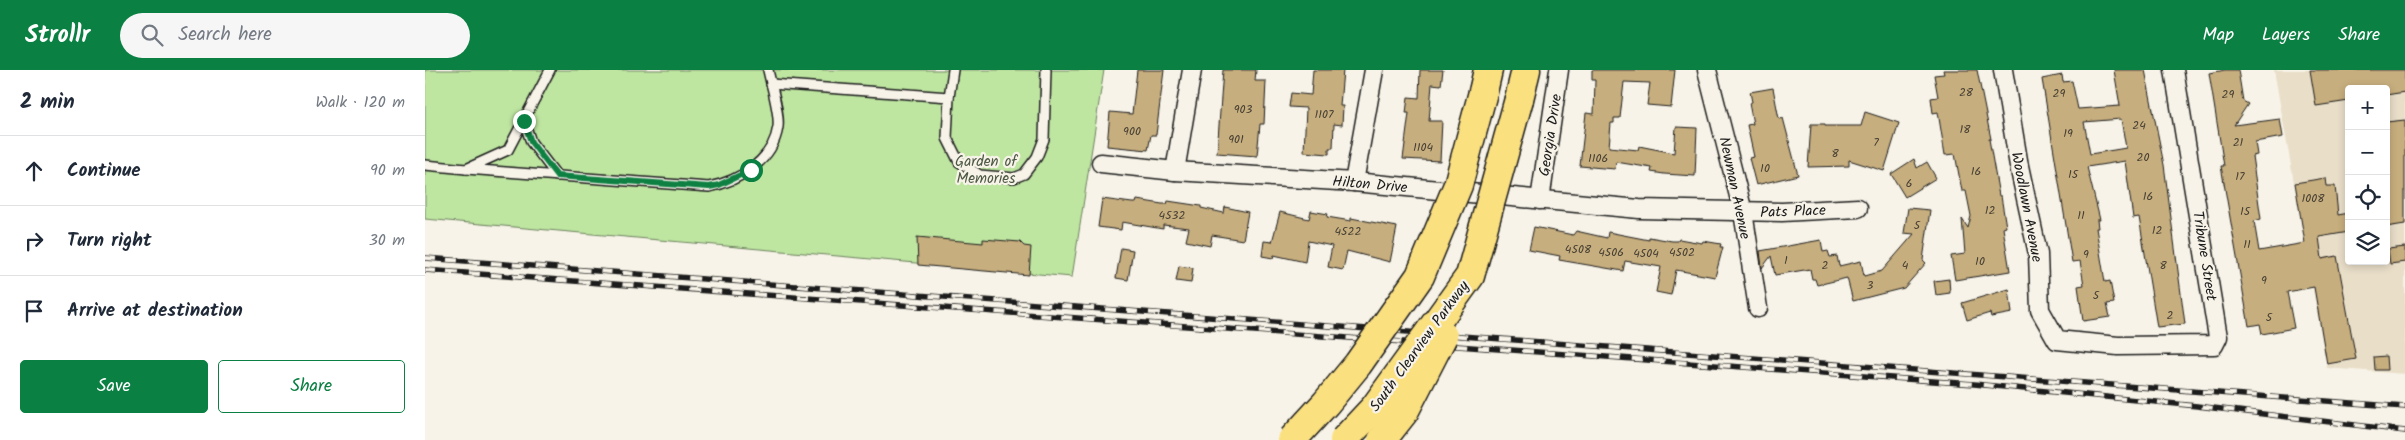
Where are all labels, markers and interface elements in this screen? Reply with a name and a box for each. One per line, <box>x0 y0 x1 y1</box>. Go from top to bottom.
search box <box>120 13 470 58</box>
text: Strollr <box>25 16 90 55</box>
text: Search here <box>178 20 272 50</box>
icon: search <box>138 21 166 49</box>
text: Map <box>2203 21 2234 50</box>
text: Layers <box>2262 21 2310 50</box>
text: Share <box>2338 21 2380 50</box>
house number: 28 <box>1959 83 1974 102</box>
house number: 29 <box>2053 84 2066 103</box>
house number: 29 <box>2222 85 2235 104</box>
map controls <box>2345 85 2390 265</box>
button: + <box>2345 85 2390 130</box>
text: 2 min <box>20 86 75 119</box>
text: Walk · 120 m <box>315 90 405 115</box>
street label: Georgia Drive <box>1533 92 1569 178</box>
house number: 903 <box>1234 100 1252 119</box>
house number: 1107 <box>1314 105 1334 124</box>
route end <box>513 110 536 133</box>
house number: 24 <box>2132 116 2146 135</box>
house number: 18 <box>1960 120 1971 139</box>
house number: 900 <box>1123 122 1141 141</box>
house number: 19 <box>2063 124 2073 143</box>
house number: 901 <box>1228 130 1244 149</box>
button: − <box>2345 130 2390 175</box>
house number: 7 <box>1873 133 1879 152</box>
house number: 21 <box>2233 133 2244 152</box>
street label: Newman Avenue <box>1711 135 1757 242</box>
house number: 1104 <box>1413 138 1433 157</box>
house number: 8 <box>1831 144 1839 163</box>
house number: 20 <box>2137 148 2149 167</box>
house number: 1106 <box>1588 149 1608 168</box>
park label: Garden of Memories <box>955 150 1018 191</box>
street label: Woodlawn Avenue <box>2004 150 2049 265</box>
text: Continue <box>67 156 140 186</box>
icon: ahead <box>20 157 48 185</box>
text: 90 m <box>370 158 405 183</box>
route start <box>740 159 763 182</box>
house number: 10 <box>1760 159 1770 178</box>
house number: 16 <box>1971 162 1981 181</box>
house number: 15 <box>2068 165 2080 184</box>
house number: 17 <box>2235 167 2245 186</box>
street label: Hilton Drive <box>1331 170 1409 200</box>
house number: 6 <box>1906 174 1912 193</box>
button: locate <box>2345 175 2390 220</box>
house number: 16 <box>2143 187 2153 206</box>
house number: 1008 <box>2302 189 2325 208</box>
street label: Pats Place <box>1760 199 1827 225</box>
house number: 12 <box>1985 201 1995 220</box>
house number: 15 <box>2240 202 2252 221</box>
house number: 4532 <box>1159 206 1185 225</box>
house number: 11 <box>2077 206 2085 225</box>
street label: Tribune Street <box>2185 210 2223 303</box>
house number: 5 <box>1914 216 1922 235</box>
button: layers <box>2345 220 2390 265</box>
house number: 12 <box>2152 221 2162 240</box>
house number: 4522 <box>1334 222 1362 241</box>
text: Turn right <box>67 226 152 256</box>
icon: right <box>20 227 48 255</box>
text: 30 m <box>369 228 405 253</box>
house number: 11 <box>2243 235 2251 254</box>
house number: 4508 <box>1565 240 1592 259</box>
house number: 4506 <box>1598 243 1624 262</box>
house number: 4502 <box>1669 243 1695 262</box>
house number: 4504 <box>1633 244 1659 263</box>
house number: 9 <box>2083 245 2089 264</box>
house number: 1 <box>1784 251 1788 270</box>
house number: 10 <box>1975 252 1985 271</box>
house number: 2 <box>1822 256 1829 275</box>
house number: 4 <box>1902 256 1909 275</box>
house number: 8 <box>2159 256 2167 275</box>
house number: 9 <box>2261 271 2267 290</box>
street label: South Clearview Parkway <box>1364 275 1476 417</box>
house number: 3 <box>1867 276 1874 295</box>
house number: 5 <box>2093 286 2101 305</box>
text: Arrive at destination <box>67 296 243 326</box>
icon: arrive <box>20 297 48 325</box>
house number: 2 <box>2167 306 2174 325</box>
house number: 5 <box>2266 308 2274 327</box>
button: Save <box>20 360 208 413</box>
button: Share <box>218 360 405 413</box>

